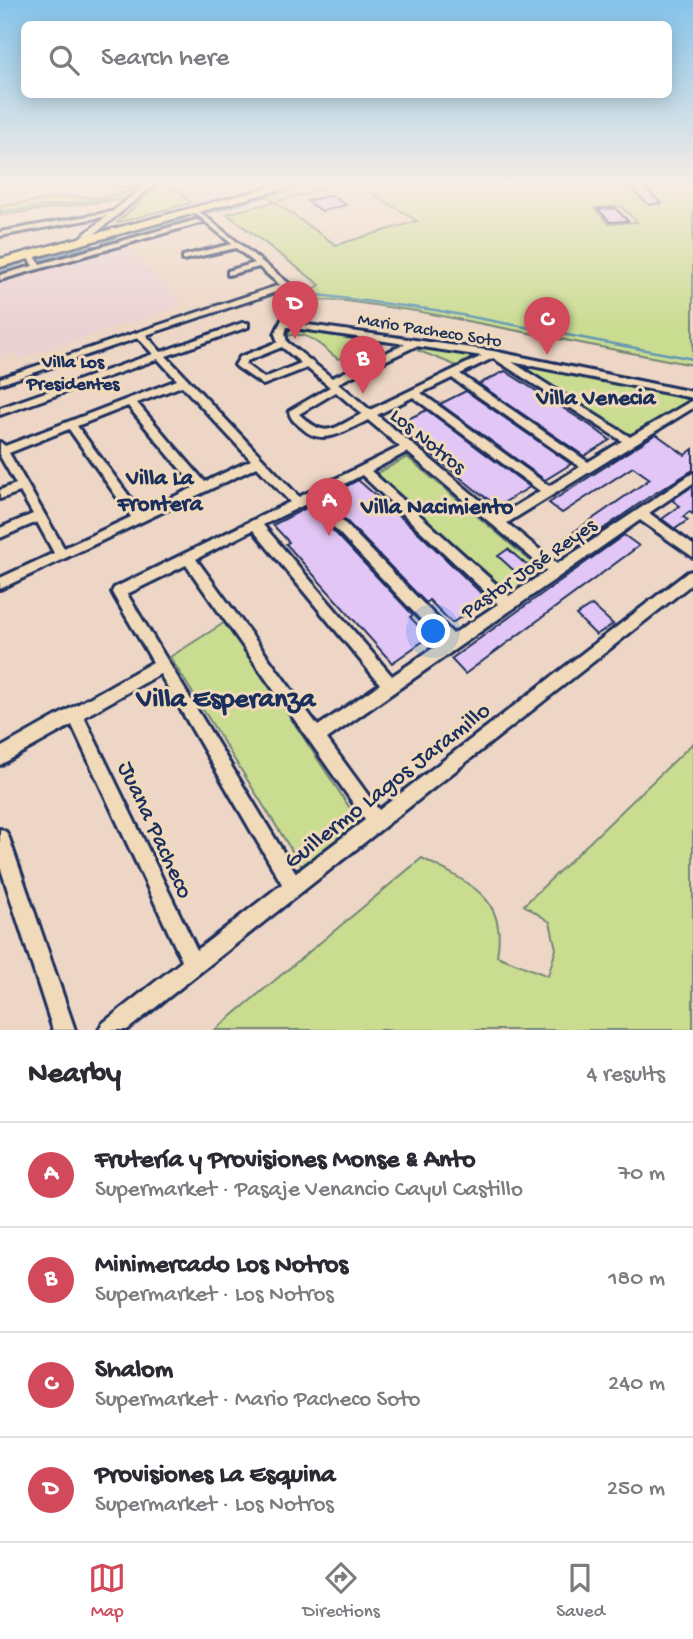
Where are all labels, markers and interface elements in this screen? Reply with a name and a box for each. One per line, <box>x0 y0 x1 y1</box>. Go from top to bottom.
search box <box>21 21 672 98</box>
icon: search <box>45 41 83 79</box>
text: Search here <box>101 44 229 75</box>
pin: D <box>272 281 318 339</box>
pin: C <box>524 297 570 355</box>
street label: Mario Pacheco Soto <box>356 310 503 353</box>
pin: B <box>340 336 386 394</box>
district label: Villa Los Presidentes <box>26 352 120 397</box>
district label: Villa Venecia <box>535 386 657 413</box>
street label: Los Notros <box>384 405 471 482</box>
district label: Villa La Frontera <box>117 466 204 519</box>
pin: A <box>306 478 352 536</box>
district label: Villa Nacimiento <box>360 495 513 522</box>
street label: Pastor José Reyes <box>457 513 603 626</box>
your location <box>416 614 450 648</box>
district label: Villa Esperanza <box>135 684 317 717</box>
street label: Guillermo Lagos Jaramillo <box>279 697 497 876</box>
street label: Juana Pacheco <box>109 757 198 904</box>
text: Nearby <box>28 1058 121 1093</box>
text: 4 results <box>586 1062 665 1089</box>
text: Frutería y Provisiones Monse & Anto <box>95 1146 475 1177</box>
text: A <box>44 1161 58 1188</box>
text: 70 m <box>618 1161 665 1188</box>
text: Supermarket · Pasaje Venancio Cayul Castillo <box>95 1177 523 1204</box>
text: Minimercado Los Notros <box>95 1251 348 1282</box>
text: B <box>45 1266 57 1293</box>
text: 180 m <box>608 1266 665 1293</box>
text: Supermarket · Los Notros <box>95 1282 334 1309</box>
text: Shalom <box>95 1356 173 1387</box>
text: C <box>45 1371 57 1398</box>
text: 240 m <box>608 1371 665 1398</box>
text: Supermarket · Mario Pacheco Soto <box>95 1387 421 1414</box>
text: Provisiones La Esquina <box>95 1461 335 1492</box>
text: D <box>44 1476 59 1503</box>
text: 250 m <box>607 1476 665 1503</box>
text: Supermarket · Los Notros <box>95 1492 334 1519</box>
tab: Map <box>88 1559 126 1624</box>
tab: Directions <box>303 1559 380 1624</box>
tab: Saved <box>556 1559 605 1624</box>

